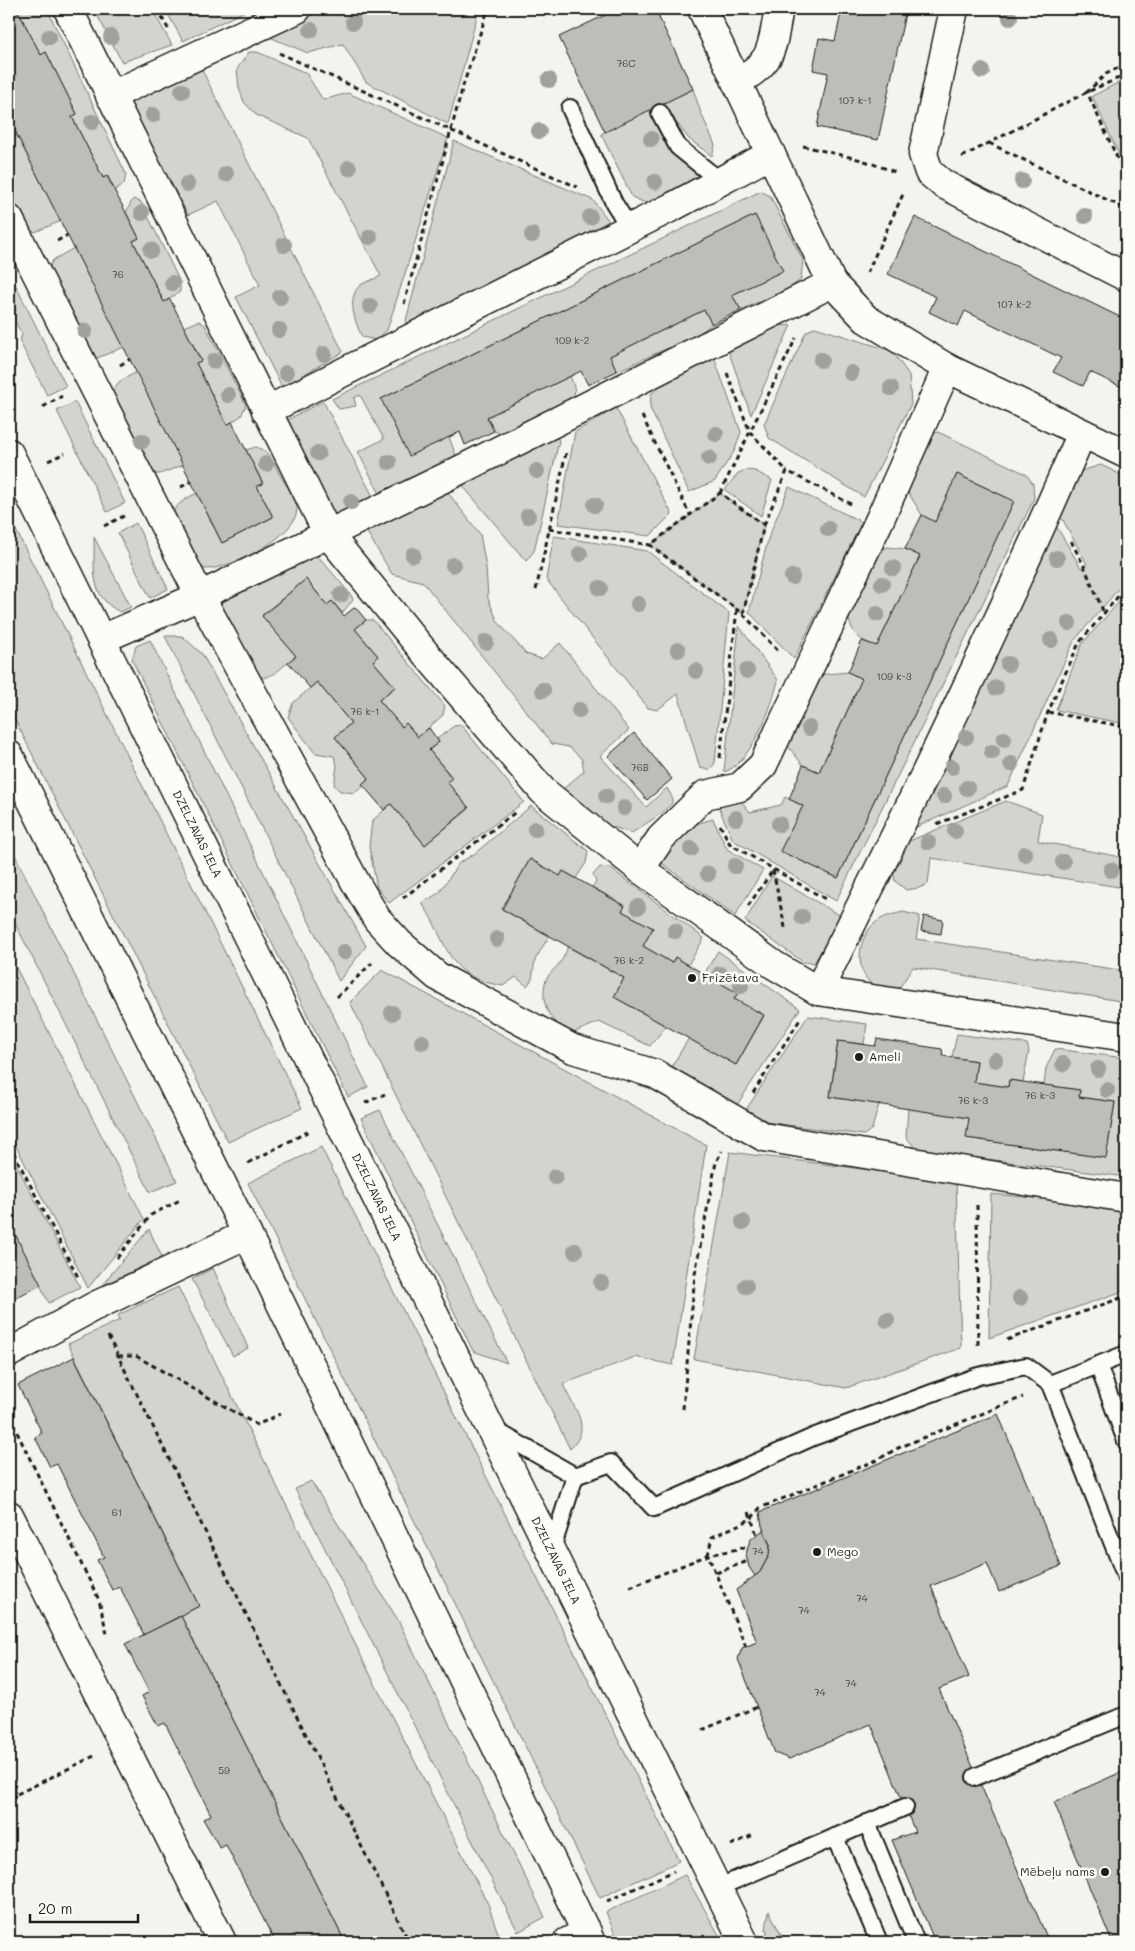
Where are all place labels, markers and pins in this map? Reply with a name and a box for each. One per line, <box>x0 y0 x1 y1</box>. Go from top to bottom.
place label: Frizētava <box>702 969 759 985</box>
marker: Frizētava <box>686 972 698 984</box>
place label: Ameli <box>869 1048 901 1064</box>
marker: Ameli <box>853 1051 865 1063</box>
place label: Mego <box>827 1543 858 1559</box>
marker: Mego <box>811 1546 823 1558</box>
place label: Mēbeļu nams <box>1020 1863 1095 1880</box>
marker: Mēbeļu nams <box>1099 1866 1111 1878</box>

